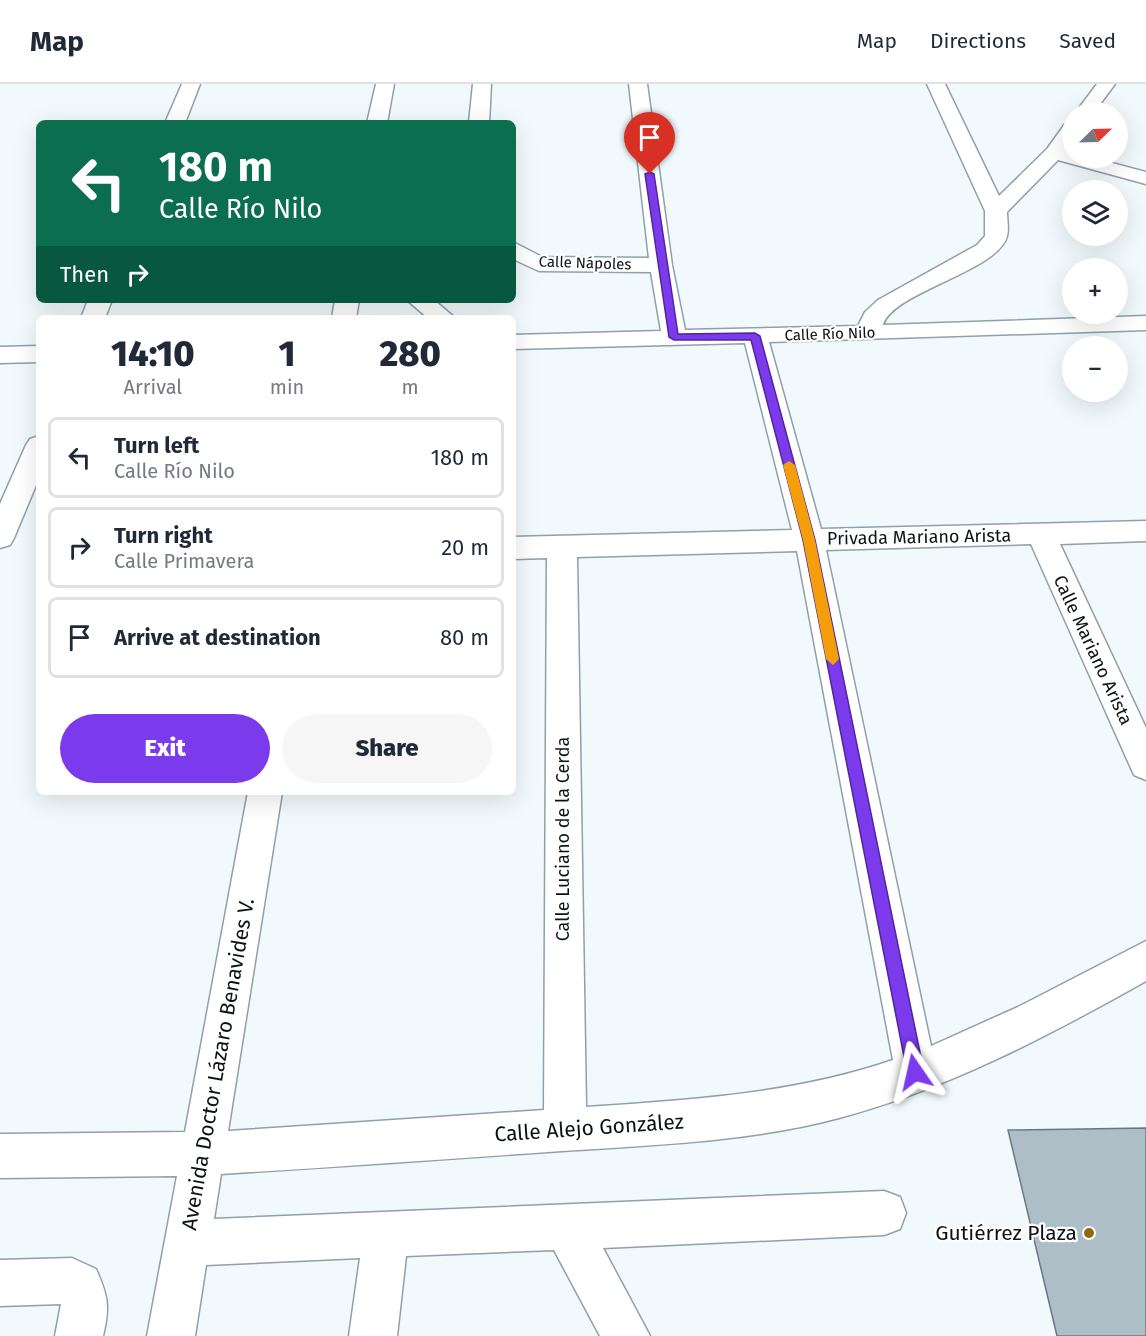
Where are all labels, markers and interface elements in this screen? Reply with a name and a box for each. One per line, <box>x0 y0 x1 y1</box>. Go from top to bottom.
text: Map <box>30 25 84 58</box>
text: Map <box>857 28 897 54</box>
text: Directions <box>930 28 1026 54</box>
text: Saved <box>1059 28 1116 54</box>
north arrow <box>1062 102 1128 168</box>
map controls <box>1062 102 1128 402</box>
pin <box>624 112 675 174</box>
icon: arrive <box>633 121 666 154</box>
text: 180 m <box>159 142 273 192</box>
icon: left <box>60 144 138 222</box>
button: layers <box>1062 180 1128 246</box>
text: Calle Río Nilo <box>159 193 322 225</box>
street label: Calle Nápoles <box>538 252 632 274</box>
icon: right <box>121 258 154 291</box>
button: + <box>1062 258 1128 324</box>
text: Then <box>60 261 109 288</box>
street label: Calle Río Nilo <box>784 323 876 345</box>
text: 14:10 <box>111 332 195 376</box>
text: 1 <box>279 332 296 376</box>
text: 280 <box>379 332 441 376</box>
button: − <box>1062 336 1128 402</box>
text: Arrival <box>124 375 182 399</box>
text: min <box>270 375 304 399</box>
text: m <box>402 375 419 399</box>
text: Turn left <box>114 432 199 459</box>
icon: left <box>63 441 96 474</box>
text: 180 m <box>430 444 489 471</box>
text: Calle Río Nilo <box>114 459 235 483</box>
text: Turn right <box>114 522 213 549</box>
street label: Privada Mariano Arista <box>827 524 1011 550</box>
icon: right <box>63 531 96 564</box>
text: 20 m <box>441 534 489 561</box>
text: Calle Primavera <box>114 549 254 573</box>
street label: Calle Mariano Arista <box>1049 572 1137 728</box>
icon: arrive <box>63 621 96 654</box>
text: Arrive at destination <box>114 624 321 651</box>
text: 80 m <box>440 624 489 651</box>
button: Exit <box>60 714 270 783</box>
button: Share <box>282 714 492 783</box>
street label: Calle Luciano de la Cerda <box>552 737 574 941</box>
street label: Avenida Doctor Lázaro Benavides V. <box>176 896 260 1232</box>
position arrow <box>883 1040 947 1104</box>
street label: Calle Alejo González <box>494 1108 684 1148</box>
place label: Gutiérrez Plaza <box>935 1220 1077 1246</box>
marker: Gutiérrez Plaza <box>1082 1226 1096 1240</box>

